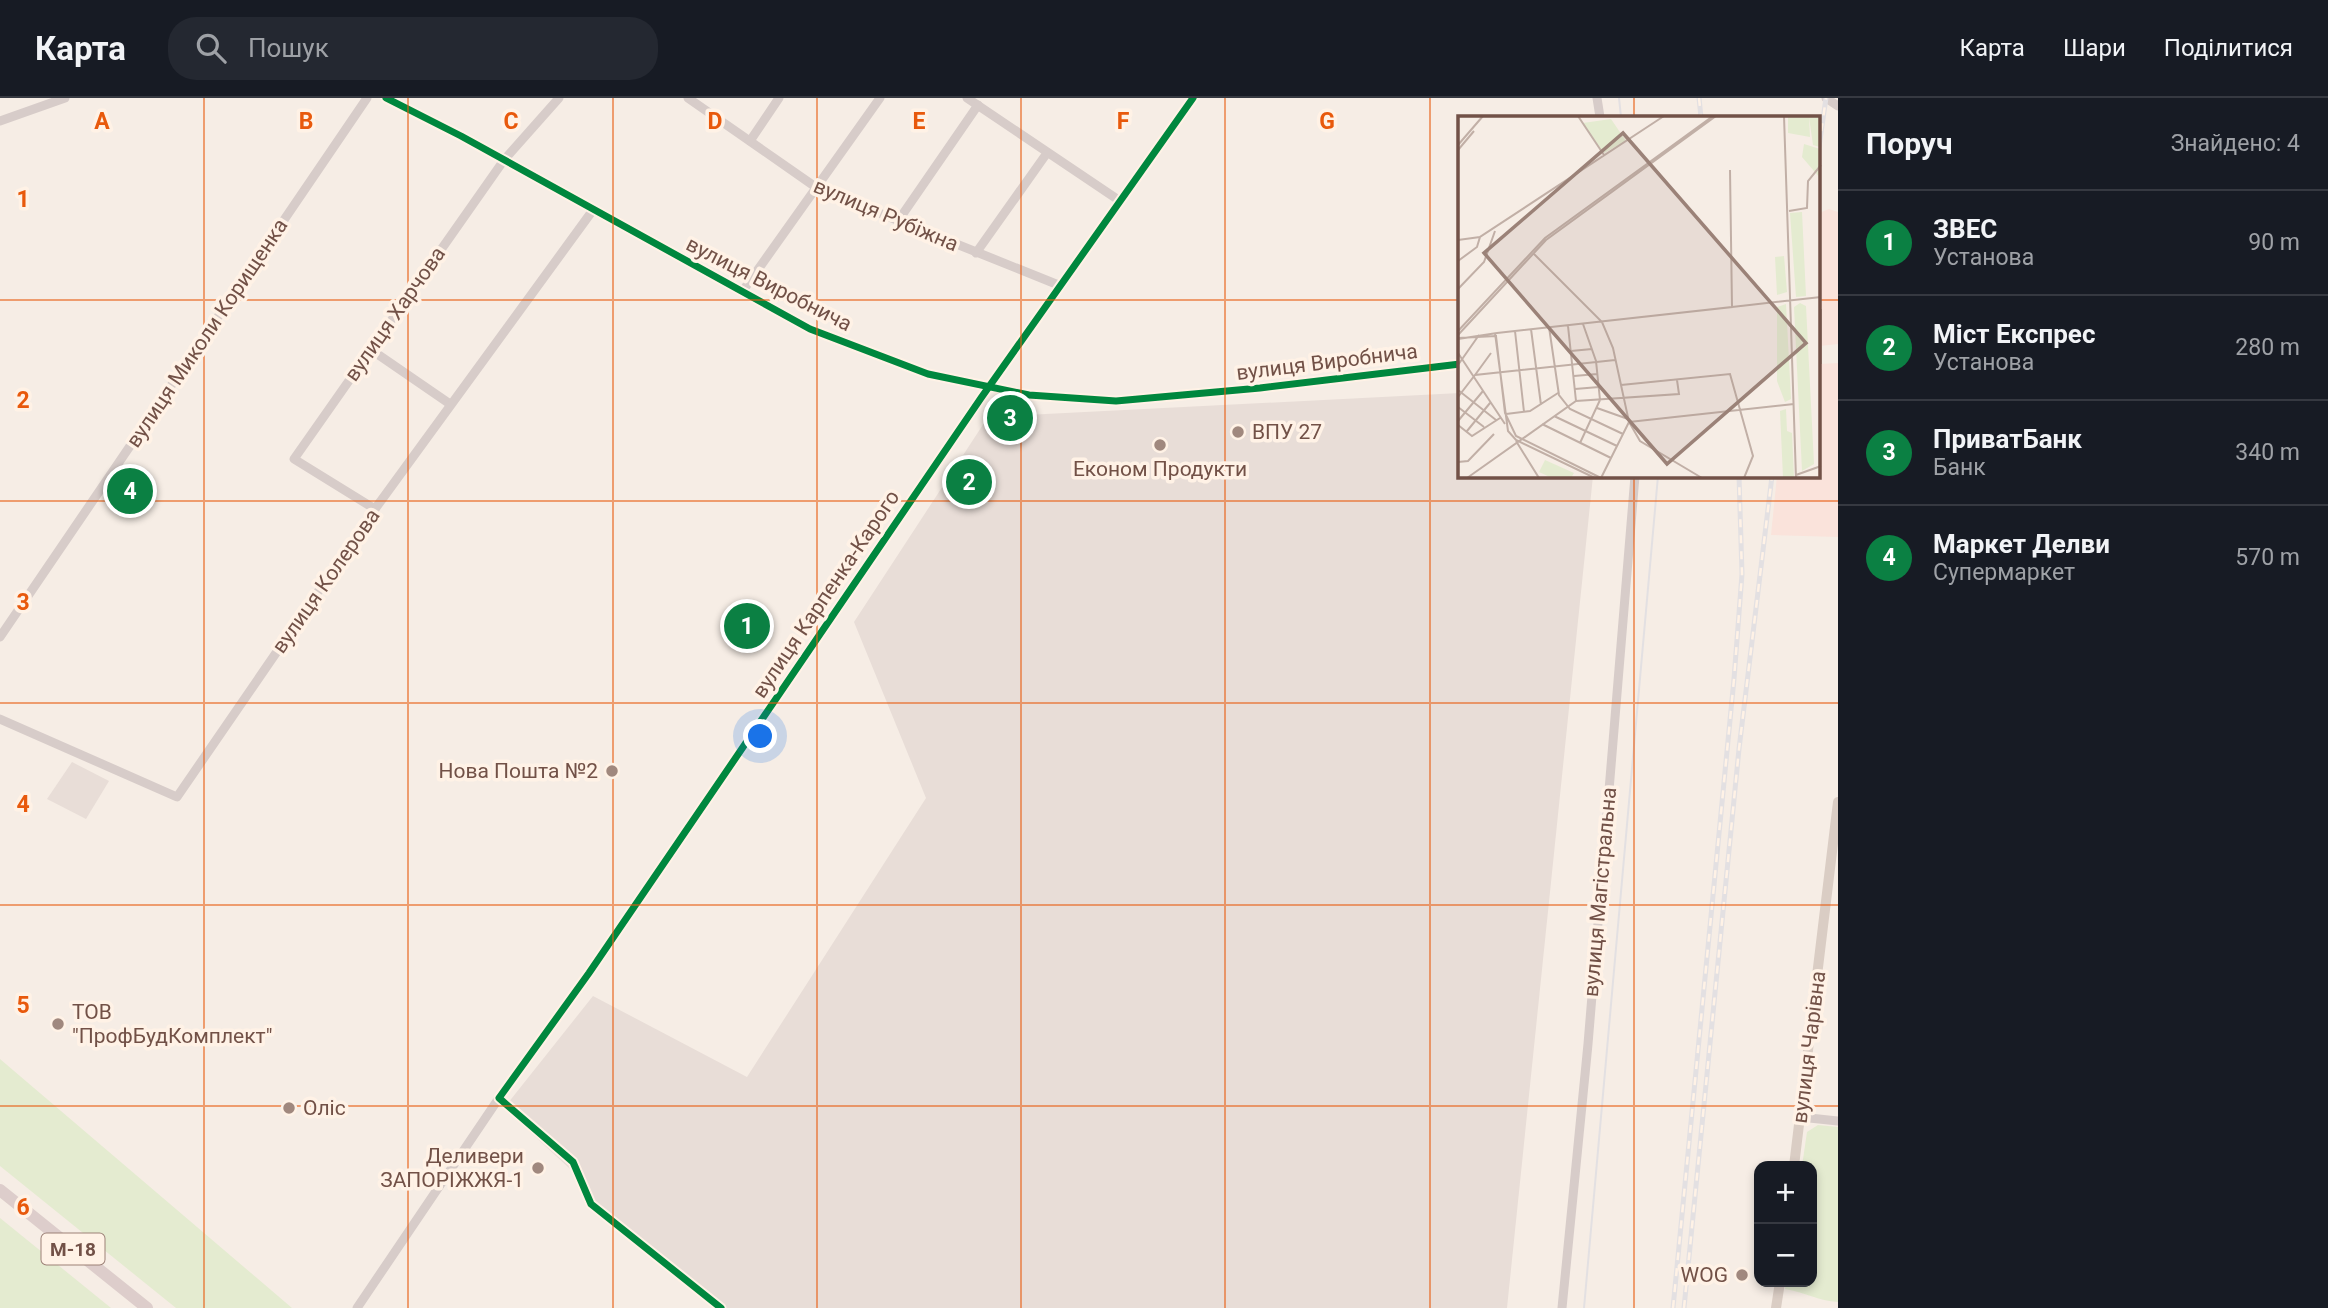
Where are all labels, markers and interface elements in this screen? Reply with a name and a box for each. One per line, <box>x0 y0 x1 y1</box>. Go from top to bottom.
search box <box>168 17 658 80</box>
text: Карта <box>35 29 126 68</box>
icon: search <box>192 29 230 67</box>
text: Пошук <box>248 33 329 63</box>
text: Карта <box>1959 34 2025 62</box>
text: Шари <box>2063 34 2126 62</box>
text: Поділитися <box>2164 34 2293 62</box>
text: A <box>94 108 110 135</box>
text: B <box>299 108 313 135</box>
text: C <box>503 108 519 135</box>
text: D <box>708 108 722 135</box>
text: E <box>913 108 926 135</box>
text: F <box>1117 108 1130 135</box>
text: G <box>1319 108 1335 135</box>
inset map <box>1458 116 1820 478</box>
text: Поруч <box>1866 126 1953 161</box>
text: Знайдено: 4 <box>2171 130 2300 157</box>
street label: вулиця Рубіжна <box>810 174 962 256</box>
text: 1 <box>16 186 30 213</box>
street label: вулиця Миколи Корищенка <box>121 214 293 452</box>
text: ЗВЕС <box>1933 214 1997 244</box>
text: 1 <box>1882 229 1896 256</box>
text: 90 m <box>2248 229 2300 256</box>
street label: вулиця Виробнича <box>682 232 856 336</box>
street label: вулиця Харчова <box>340 242 450 386</box>
text: Установа <box>1933 244 2034 271</box>
text: Мiст Експрес <box>1933 319 2095 349</box>
text: 2 <box>1882 334 1896 361</box>
text: 280 m <box>2235 334 2300 361</box>
street label: вулиця Виробнича <box>1235 339 1419 385</box>
text: Установа <box>1933 349 2034 376</box>
text: 2 <box>16 387 30 414</box>
pin: 3 <box>987 392 1033 444</box>
place label: ВПУ 27 <box>1252 420 1322 444</box>
marker: ВПУ 27 <box>1230 424 1246 440</box>
text: ПриватБанк <box>1933 424 2082 454</box>
marker: Економ Продукти <box>1152 437 1168 453</box>
text: 3 <box>1882 439 1896 466</box>
text: 340 m <box>2235 439 2300 466</box>
text: Банк <box>1933 454 1986 481</box>
pin: 2 <box>946 456 992 508</box>
place label: Економ Продукти <box>1073 457 1247 481</box>
pin: 4 <box>107 465 153 517</box>
street label: вулиця Карпенка-Карого <box>748 486 904 702</box>
street label: вулиця Колерова <box>267 504 385 658</box>
text: Маркет Делви <box>1933 529 2110 559</box>
text: 4 <box>1882 544 1896 571</box>
text: 570 m <box>2235 544 2300 571</box>
text: Супермаркет <box>1933 559 2075 586</box>
text: 3 <box>16 589 30 616</box>
pin: 1 <box>724 600 770 652</box>
your location <box>743 719 777 753</box>
place label: Нова Пошта №2 <box>438 759 598 783</box>
marker: Нова Пошта №2 <box>604 763 620 779</box>
street label: вулиця Магістральна <box>1579 786 1621 998</box>
text: 4 <box>16 791 30 818</box>
street label: вулиця Чарівна <box>1788 969 1830 1125</box>
text: 5 <box>16 992 30 1019</box>
place label: ТОВ "ПрофБудКомплект" <box>72 1000 272 1048</box>
marker: ТОВ "ПрофБудКомплект" <box>50 1016 66 1032</box>
place label: Оліс <box>303 1096 346 1120</box>
marker: Оліс <box>281 1100 297 1116</box>
place label: Деливери ЗАПОРІЖЖЯ-1 <box>380 1144 524 1192</box>
marker: Деливери ЗАПОРІЖЖЯ-1 <box>530 1160 546 1176</box>
map controls <box>1754 1161 1817 1287</box>
button: + <box>1754 1161 1817 1224</box>
text: 6 <box>16 1194 30 1221</box>
button: − <box>1754 1224 1817 1287</box>
road number: М-18 <box>42 1233 104 1264</box>
place label: WOG <box>1681 1263 1728 1287</box>
marker: WOG <box>1734 1267 1750 1283</box>

